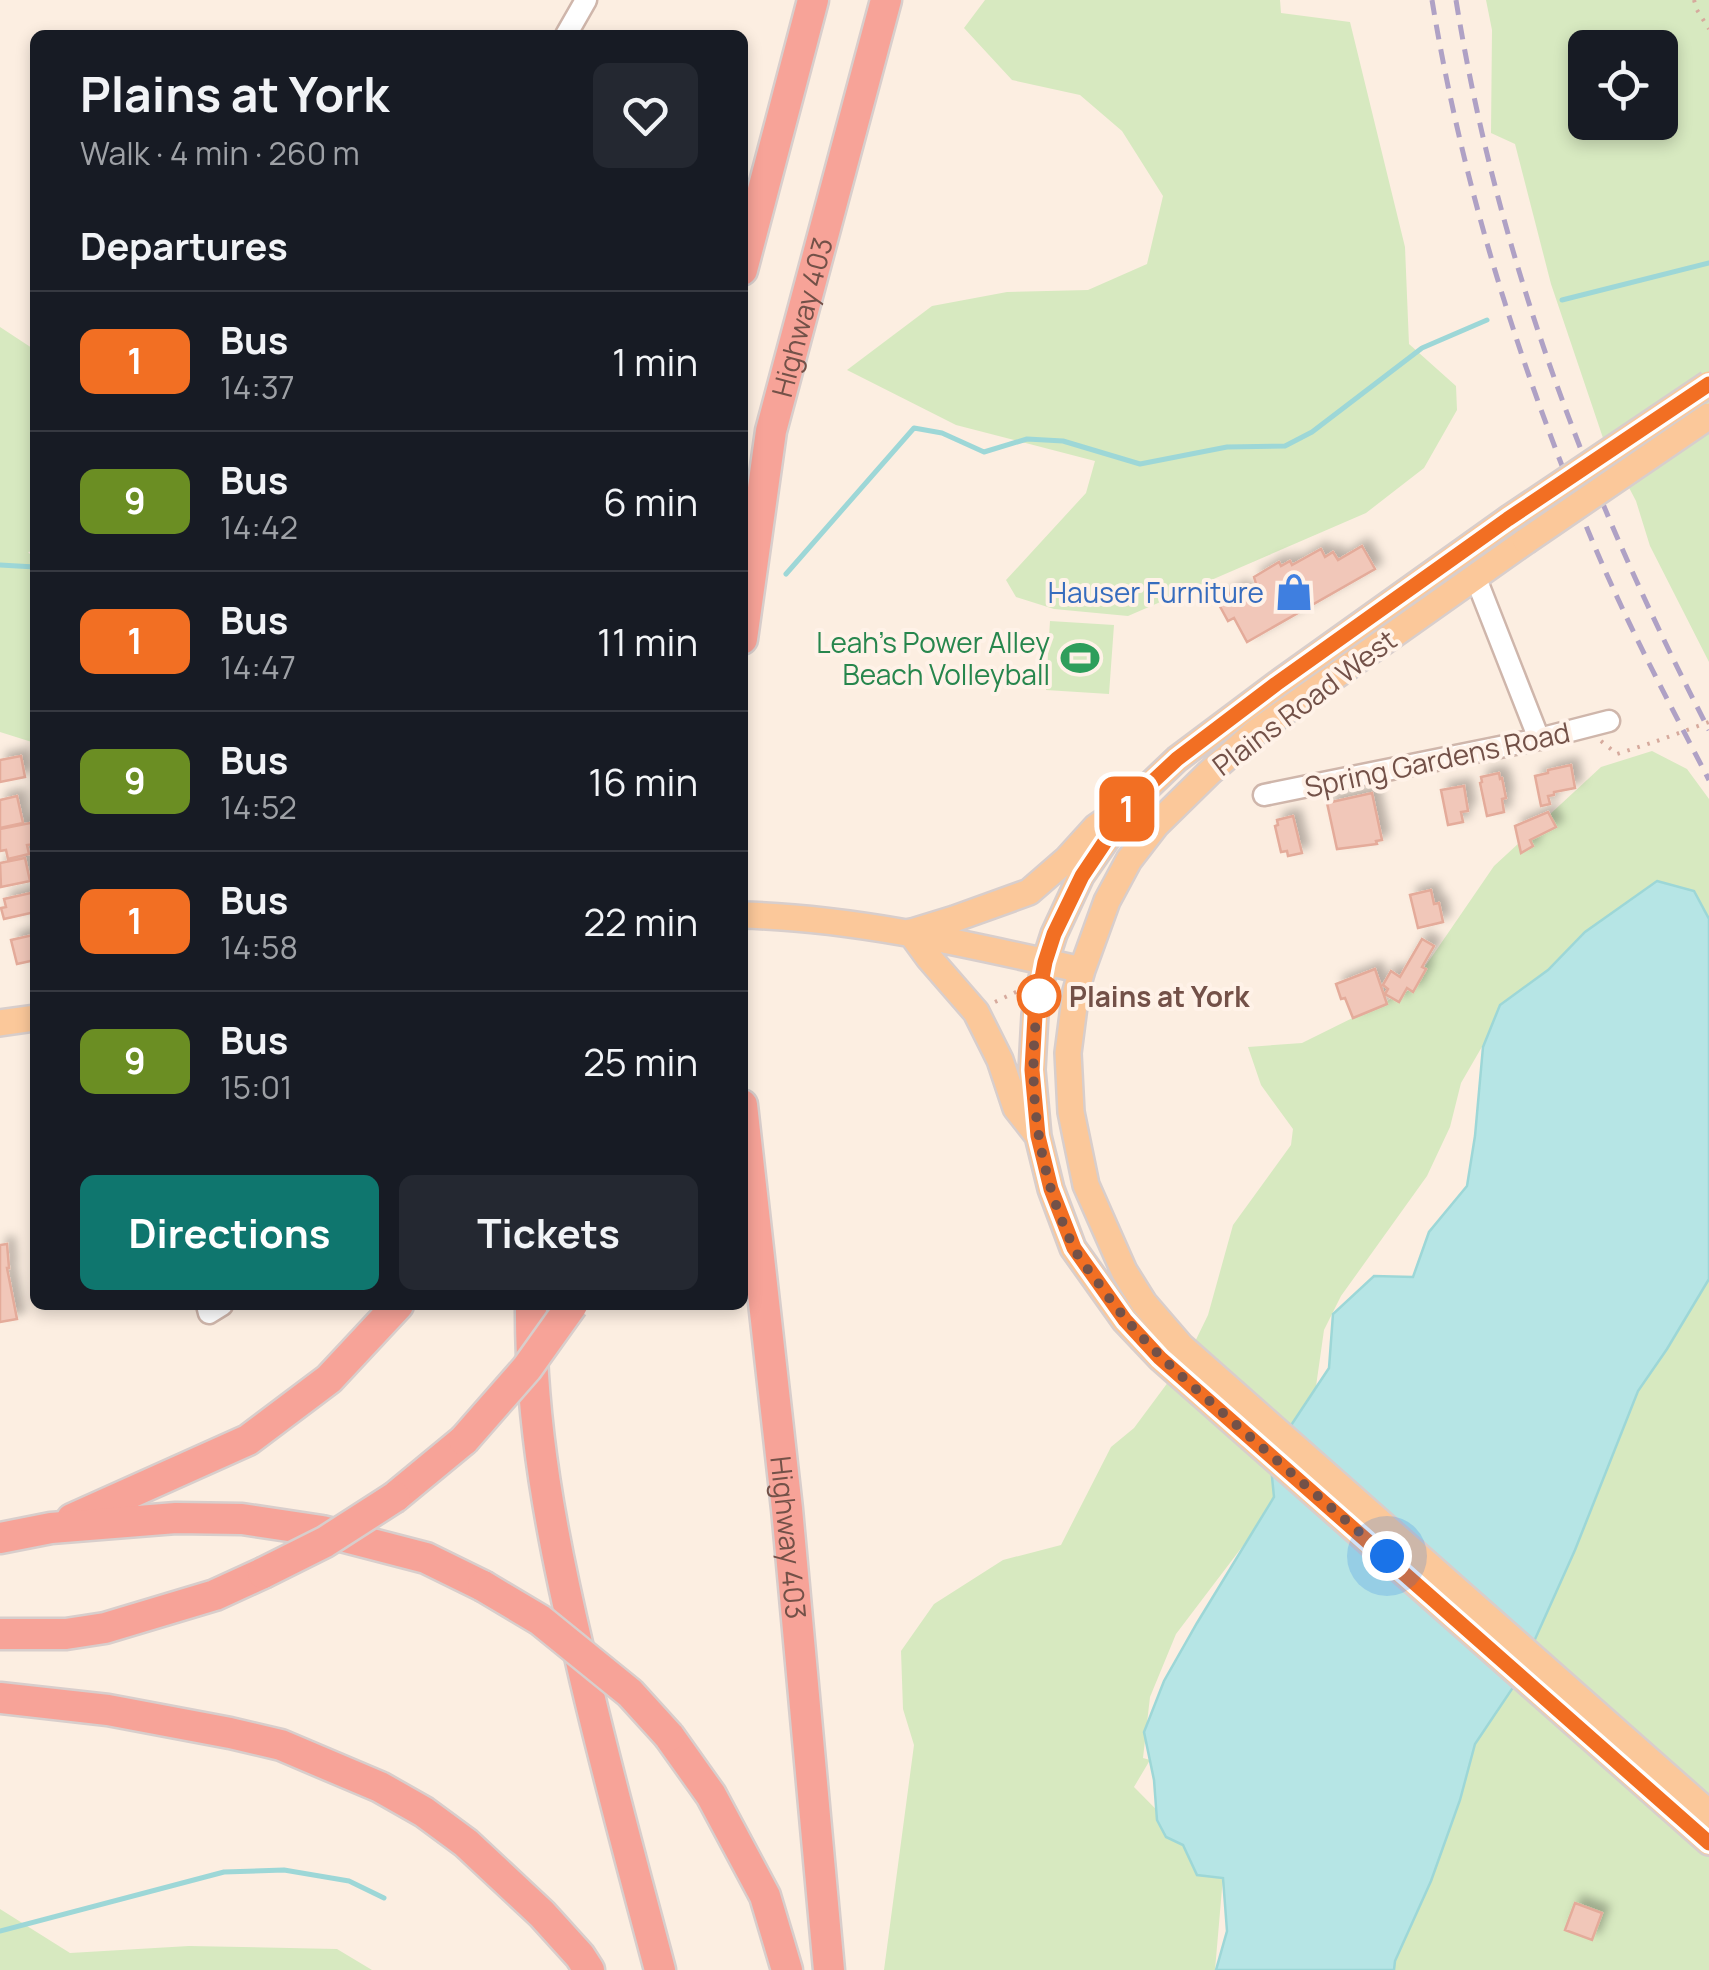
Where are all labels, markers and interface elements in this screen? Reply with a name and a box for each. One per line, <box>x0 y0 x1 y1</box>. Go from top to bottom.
map controls <box>1568 30 1678 140</box>
button: locate <box>1568 30 1678 140</box>
text: Plains at York <box>80 61 389 126</box>
button: heart <box>593 63 698 168</box>
text: Walk · 4 min · 260 m <box>80 131 360 175</box>
text: Departures <box>80 219 288 271</box>
street label: Highway 403 <box>762 233 841 401</box>
text: Bus <box>220 313 288 365</box>
text: 1 min <box>612 335 698 387</box>
text: 1 <box>127 337 143 385</box>
text: 14:37 <box>220 365 295 409</box>
text: Bus <box>220 453 288 505</box>
text: 6 min <box>603 475 698 527</box>
text: 9 <box>124 477 146 525</box>
text: 14:42 <box>220 505 298 549</box>
shop icon: Hauser Furniture <box>1273 571 1315 613</box>
place label: Hauser Furniture <box>1048 573 1264 611</box>
text: Bus <box>220 593 288 645</box>
text: 11 min <box>597 615 698 667</box>
text: 1 <box>127 617 143 665</box>
street label: Plains Road West <box>1204 620 1404 784</box>
place label: Leah's Power Alley Beach Volleyball <box>816 623 1050 693</box>
sports icon: Leah's Power Alley Beach Volleyball <box>1059 637 1101 679</box>
text: 14:47 <box>220 645 296 689</box>
street label: Spring Gardens Road <box>1301 712 1573 806</box>
text: Bus <box>220 733 288 785</box>
text: 16 min <box>588 755 698 807</box>
text: 9 <box>124 757 146 805</box>
line badge: 1 <box>1094 776 1160 842</box>
text: 14:52 <box>220 785 297 829</box>
text: 1 <box>1119 785 1135 833</box>
text: Bus <box>220 873 288 925</box>
text: 22 min <box>583 895 698 947</box>
text: 1 <box>127 897 143 945</box>
text: 14:58 <box>220 925 298 969</box>
marker: Plains at York <box>1018 975 1060 1017</box>
place label: Plains at York <box>1069 977 1250 1015</box>
text: Bus <box>220 1013 288 1065</box>
text: 25 min <box>583 1035 698 1087</box>
text: 9 <box>124 1037 146 1085</box>
text: 15:01 <box>220 1065 293 1109</box>
button: Directions <box>80 1175 379 1290</box>
button: Tickets <box>399 1175 698 1290</box>
street label: Highway 403 <box>762 1454 816 1621</box>
your location <box>1362 1531 1412 1581</box>

